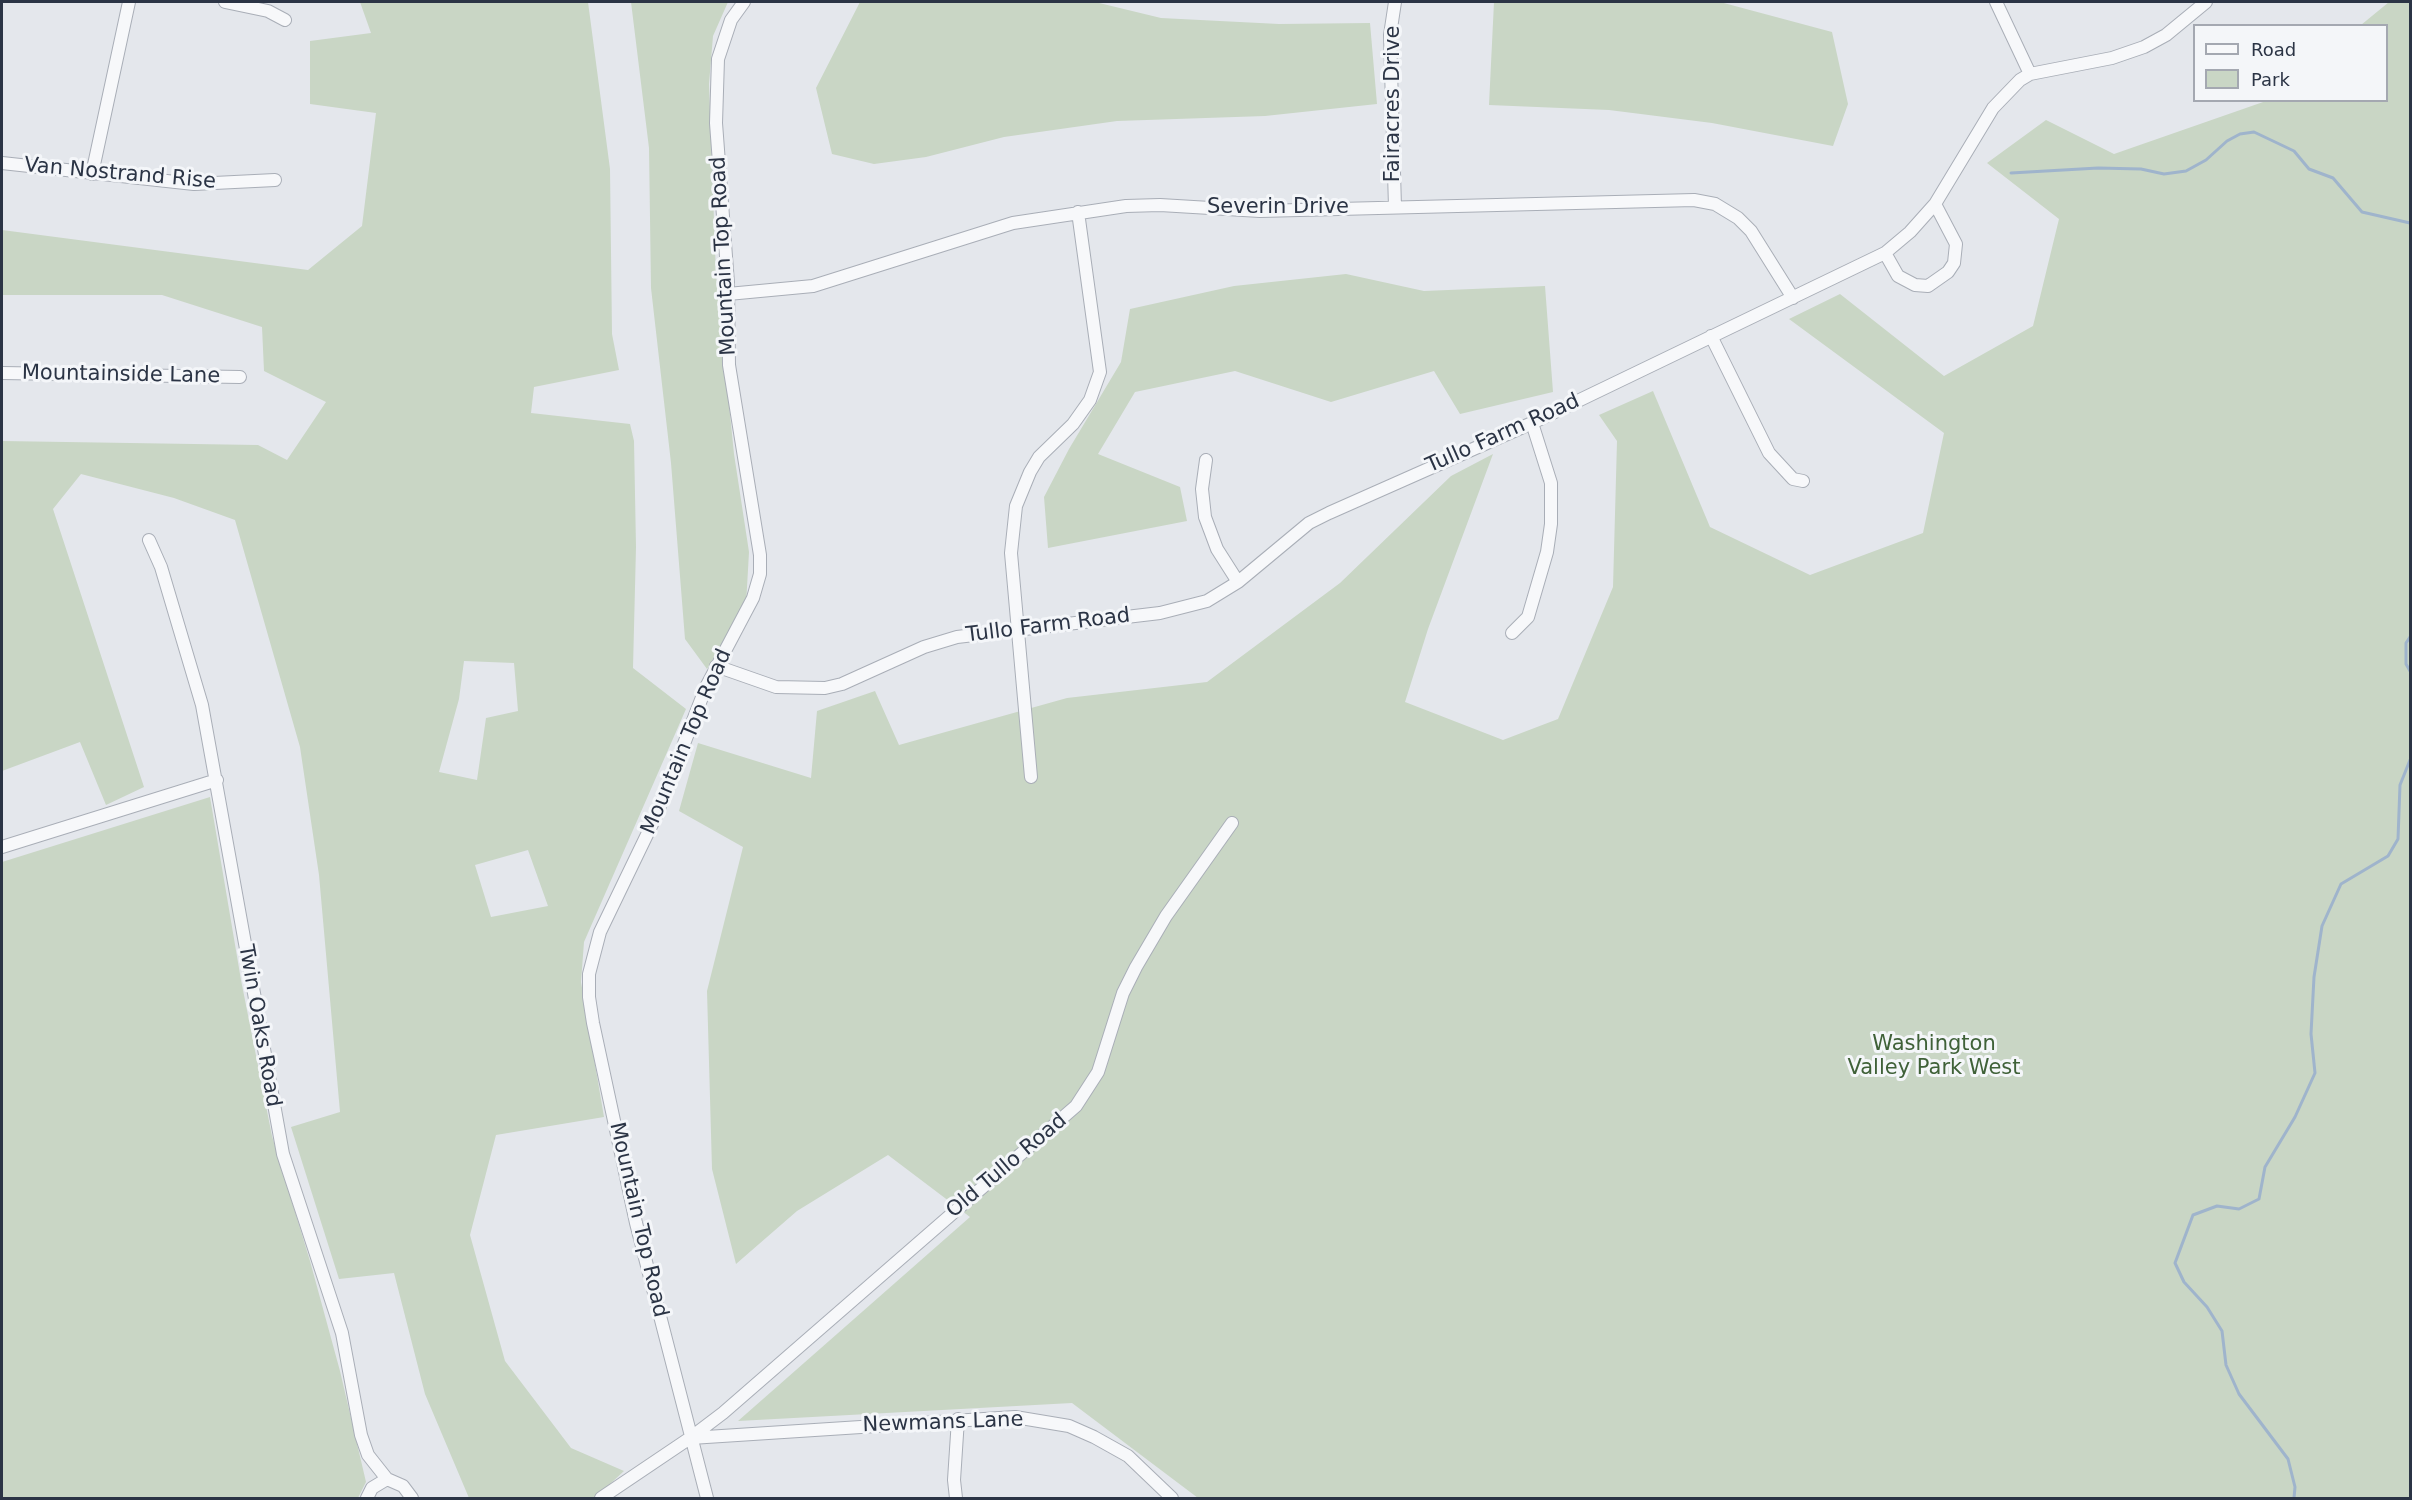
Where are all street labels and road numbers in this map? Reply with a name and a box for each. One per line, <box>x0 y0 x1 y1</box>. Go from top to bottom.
street label: Fairacres Drive <box>1381 26 1407 182</box>
street label: Van Nostrand Rise <box>23 153 217 195</box>
street label: Mountain Top Road <box>706 156 742 356</box>
street label: Severin Drive <box>1207 195 1349 221</box>
street label: Mountainside Lane <box>22 361 220 389</box>
street label: Tullo Farm Road <box>1422 389 1584 479</box>
street label: Tullo Farm Road <box>964 603 1132 649</box>
street label: Mountain Top Road <box>636 645 738 839</box>
street label: Twin Oaks Road <box>232 943 286 1109</box>
street label: Old Tullo Road <box>942 1108 1072 1224</box>
street label: Mountain Top Road <box>603 1120 673 1320</box>
street label: Newmans Lane <box>862 1408 1024 1438</box>

